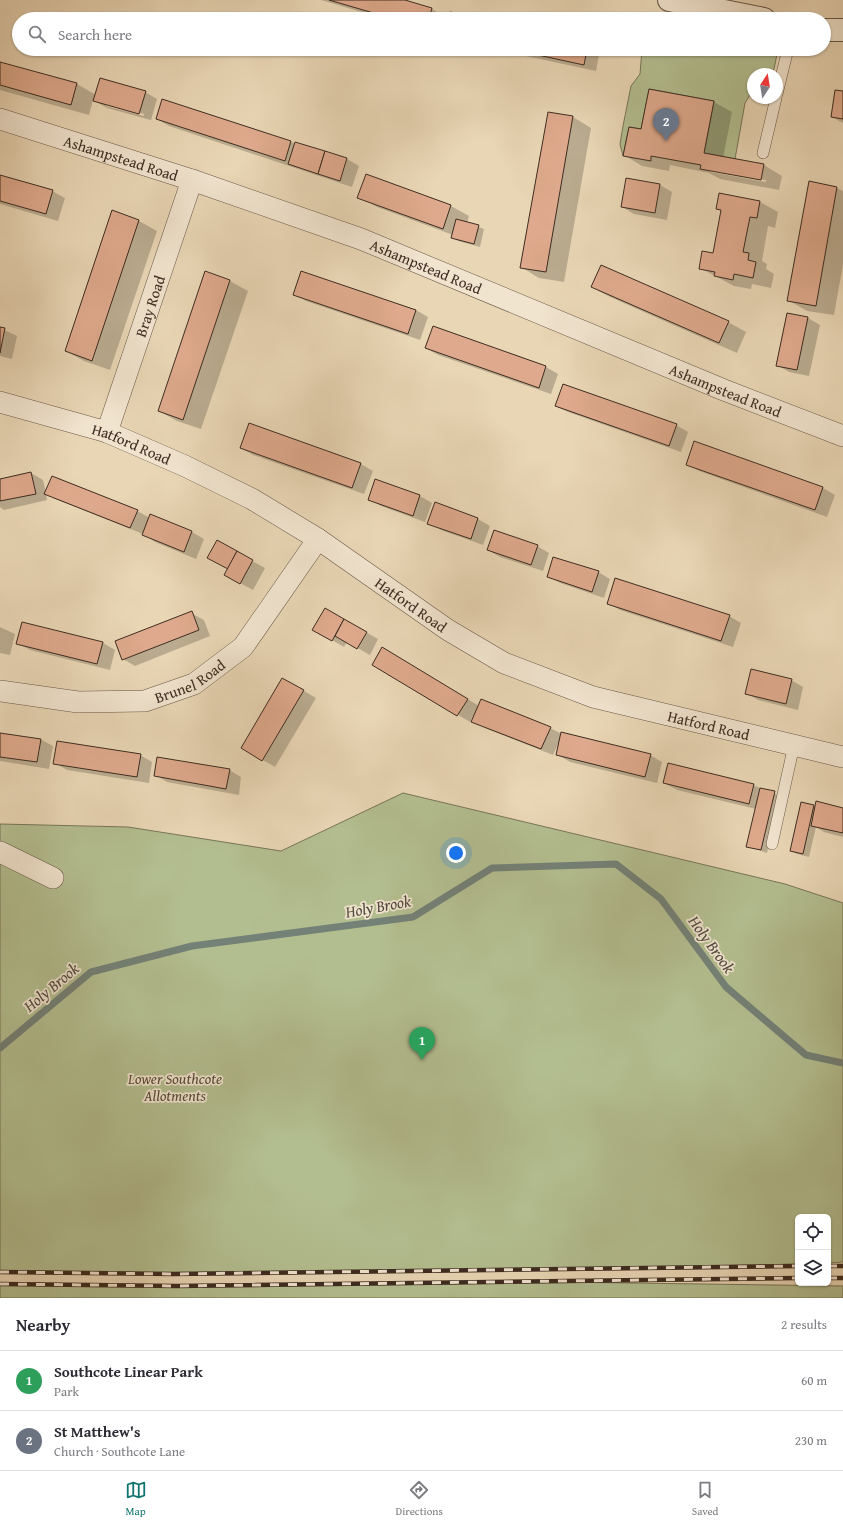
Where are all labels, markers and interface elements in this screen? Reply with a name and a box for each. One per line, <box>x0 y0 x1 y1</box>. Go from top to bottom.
search box <box>12 12 831 56</box>
icon: search <box>26 23 48 45</box>
text: Search here <box>58 24 132 45</box>
north arrow <box>747 68 783 104</box>
pin: 2 <box>653 108 679 141</box>
street label: Ashampstead Road <box>61 129 181 185</box>
street label: Ashampstead Road <box>367 234 485 299</box>
street label: Bray Road <box>129 272 170 340</box>
street label: Ashampstead Road <box>666 358 785 422</box>
street label: Hatford Road <box>90 418 174 469</box>
street label: Hatford Road <box>371 572 452 637</box>
street label: Brunel Road <box>152 654 229 707</box>
street label: Hatford Road <box>666 705 752 745</box>
your location <box>446 843 466 863</box>
water label: Holy Brook <box>342 888 413 924</box>
water label: Holy Brook <box>682 909 742 978</box>
water label: Holy Brook <box>17 956 85 1018</box>
pin: 1 <box>409 1027 435 1060</box>
park label: Lower Southcote Allotments <box>127 1068 222 1106</box>
map controls <box>795 1214 831 1286</box>
button: locate <box>795 1214 831 1250</box>
button: layers <box>795 1250 831 1286</box>
text: Nearby <box>16 1312 70 1337</box>
text: 2 results <box>781 1315 827 1334</box>
text: Southcote Linear Park <box>54 1361 203 1382</box>
text: 1 <box>26 1371 32 1390</box>
text: 60 m <box>801 1371 827 1390</box>
text: Park <box>54 1382 79 1401</box>
text: St Matthew's <box>54 1421 140 1442</box>
text: 2 <box>26 1431 32 1450</box>
text: 230 m <box>795 1431 827 1450</box>
text: Church · Southcote Lane <box>54 1442 185 1461</box>
tab: Map <box>125 1479 147 1519</box>
tab: Directions <box>396 1479 443 1519</box>
tab: Saved <box>692 1479 718 1519</box>

